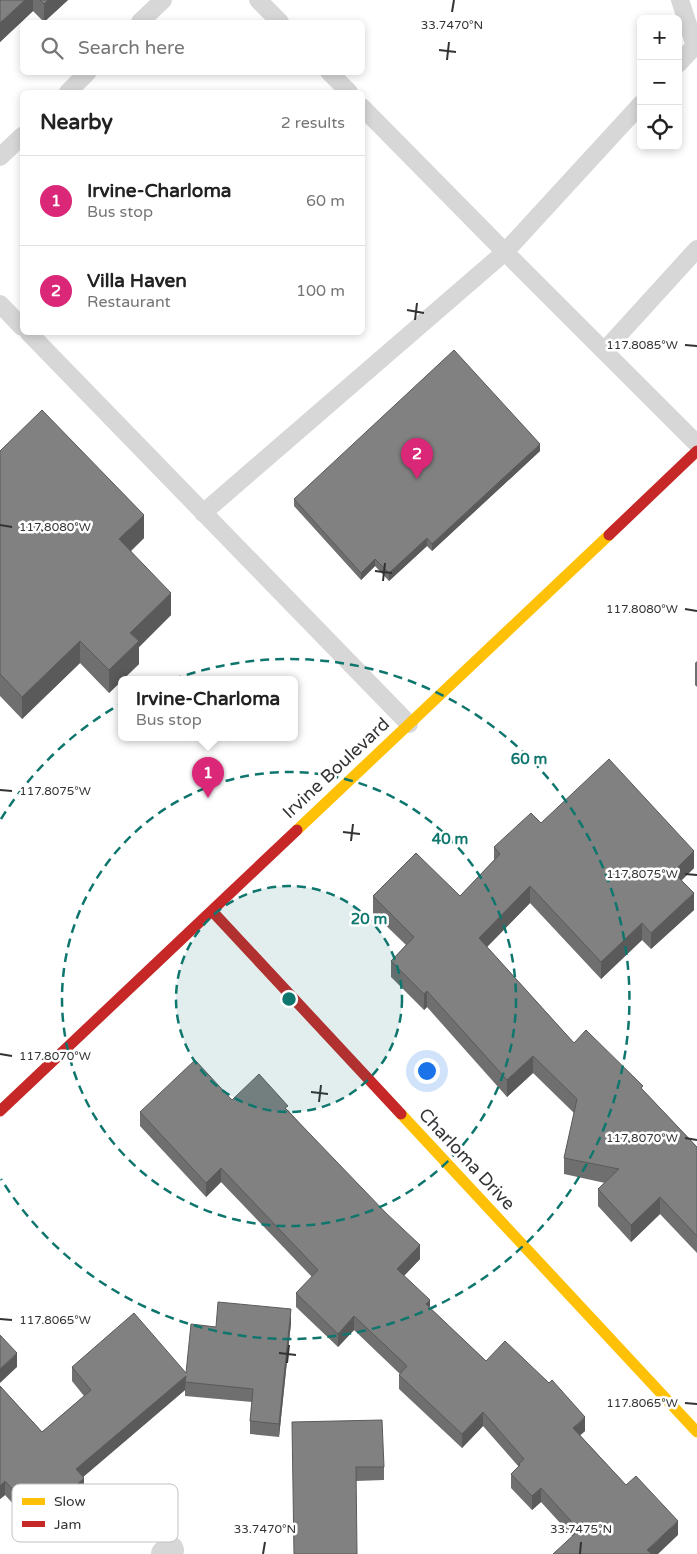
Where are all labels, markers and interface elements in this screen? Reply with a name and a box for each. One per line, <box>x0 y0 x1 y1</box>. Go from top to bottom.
map controls <box>637 15 682 150</box>
button: + <box>637 15 682 60</box>
text: 33.7470°N <box>421 18 483 32</box>
search box <box>20 20 365 75</box>
icon: search <box>38 34 66 62</box>
text: Search here <box>78 37 185 59</box>
button: − <box>637 60 682 105</box>
button: locate <box>637 105 682 150</box>
text: Nearby <box>40 110 113 135</box>
text: 2 results <box>281 113 345 133</box>
text: Irvine-Charloma <box>87 180 232 202</box>
text: 1 <box>51 191 61 211</box>
text: 60 m <box>306 191 345 211</box>
text: Bus stop <box>87 202 153 222</box>
text: Villa Haven <box>87 270 187 292</box>
text: 2 <box>51 281 61 301</box>
text: 100 m <box>296 281 345 301</box>
text: Restaurant <box>87 292 171 312</box>
text: 117.8085°W <box>606 338 678 352</box>
pin: 2 <box>401 438 433 479</box>
text: 117.8080°W <box>19 520 91 534</box>
text: 117.8080°W <box>606 602 678 616</box>
popup <box>118 676 298 741</box>
text: Irvine-Charloma <box>136 688 280 710</box>
text: Bus stop <box>136 710 202 730</box>
street label: Irvine Boulevard <box>278 713 394 823</box>
text: 60 m <box>511 750 547 768</box>
pin: 1 <box>192 757 224 798</box>
text: 117.8075°W <box>19 784 91 798</box>
text: 40 m <box>432 830 468 848</box>
text: 117.8075°W <box>606 867 678 881</box>
text: 20 m <box>351 910 387 928</box>
centre of rings <box>280 990 298 1008</box>
text: 117.8070°W <box>19 1049 91 1063</box>
your location <box>414 1058 440 1084</box>
street label: Charloma Drive <box>414 1103 520 1215</box>
text: 117.8070°W <box>606 1131 678 1145</box>
text: 117.8065°W <box>19 1313 91 1327</box>
text: 117.8065°W <box>606 1396 678 1410</box>
legend <box>12 1484 178 1542</box>
text: Slow <box>54 1493 86 1510</box>
text: Jam <box>54 1516 81 1533</box>
text: 33.7470°N <box>234 1522 296 1536</box>
text: 33.7475°N <box>550 1522 612 1536</box>

